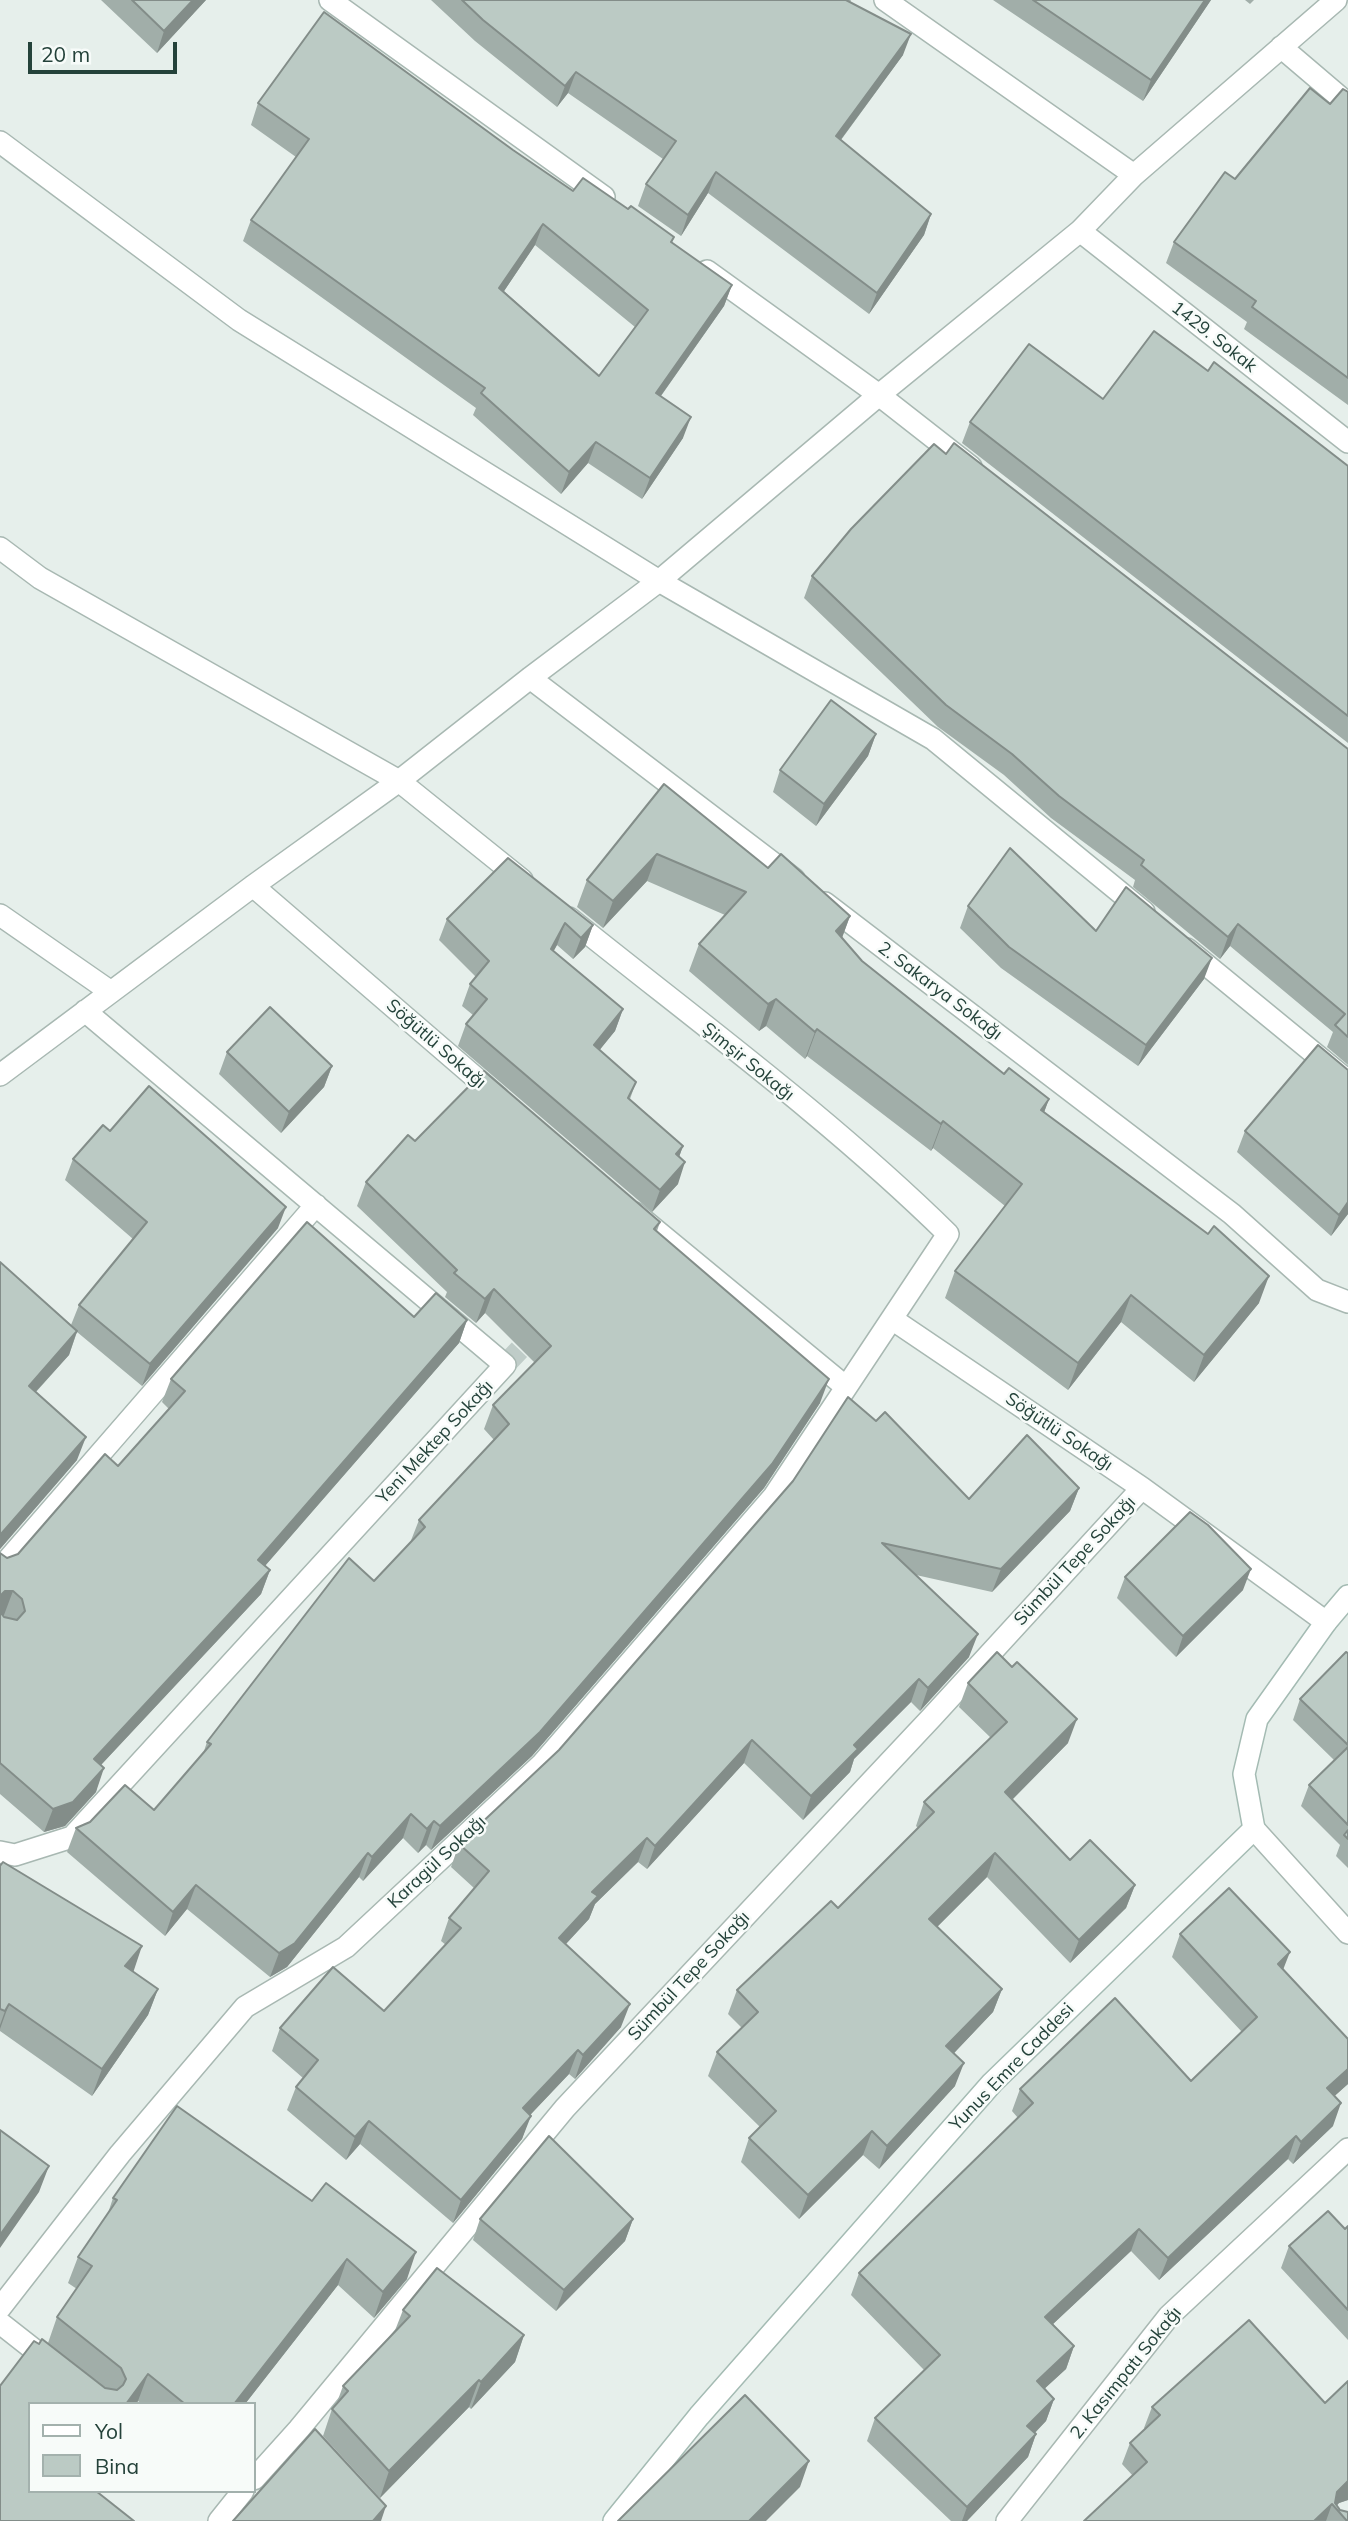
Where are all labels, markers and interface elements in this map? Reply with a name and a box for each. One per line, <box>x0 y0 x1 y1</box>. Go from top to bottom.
scale bar <box>32 28 180 72</box>
text: 20 m <box>41 41 90 67</box>
street label: 1429. Sokak <box>1167 297 1261 377</box>
street label: 2. Sakarya Sokağı <box>874 937 1006 1045</box>
street label: Söğütlü Sokağı <box>382 995 490 1093</box>
street label: Şimşir Sokağı <box>698 1018 798 1106</box>
street label: Yeni Mektep Sokağı <box>372 1376 498 1508</box>
street label: Söğütlü Sokağı <box>1001 1388 1117 1476</box>
street label: Sümbül Tepe Sokağı <box>1010 1492 1140 1630</box>
street label: Karagül Sokağı <box>383 1811 491 1913</box>
street label: Sümbül Tepe Sokağı <box>624 1907 754 2045</box>
street label: Yunus Emre Caddesi <box>945 1999 1079 2135</box>
street label: 2. Kasımpatı Sokağı <box>1066 2302 1186 2444</box>
legend <box>28 2402 256 2493</box>
text: Yol <box>95 2418 123 2444</box>
text: Bina <box>95 2453 139 2479</box>

